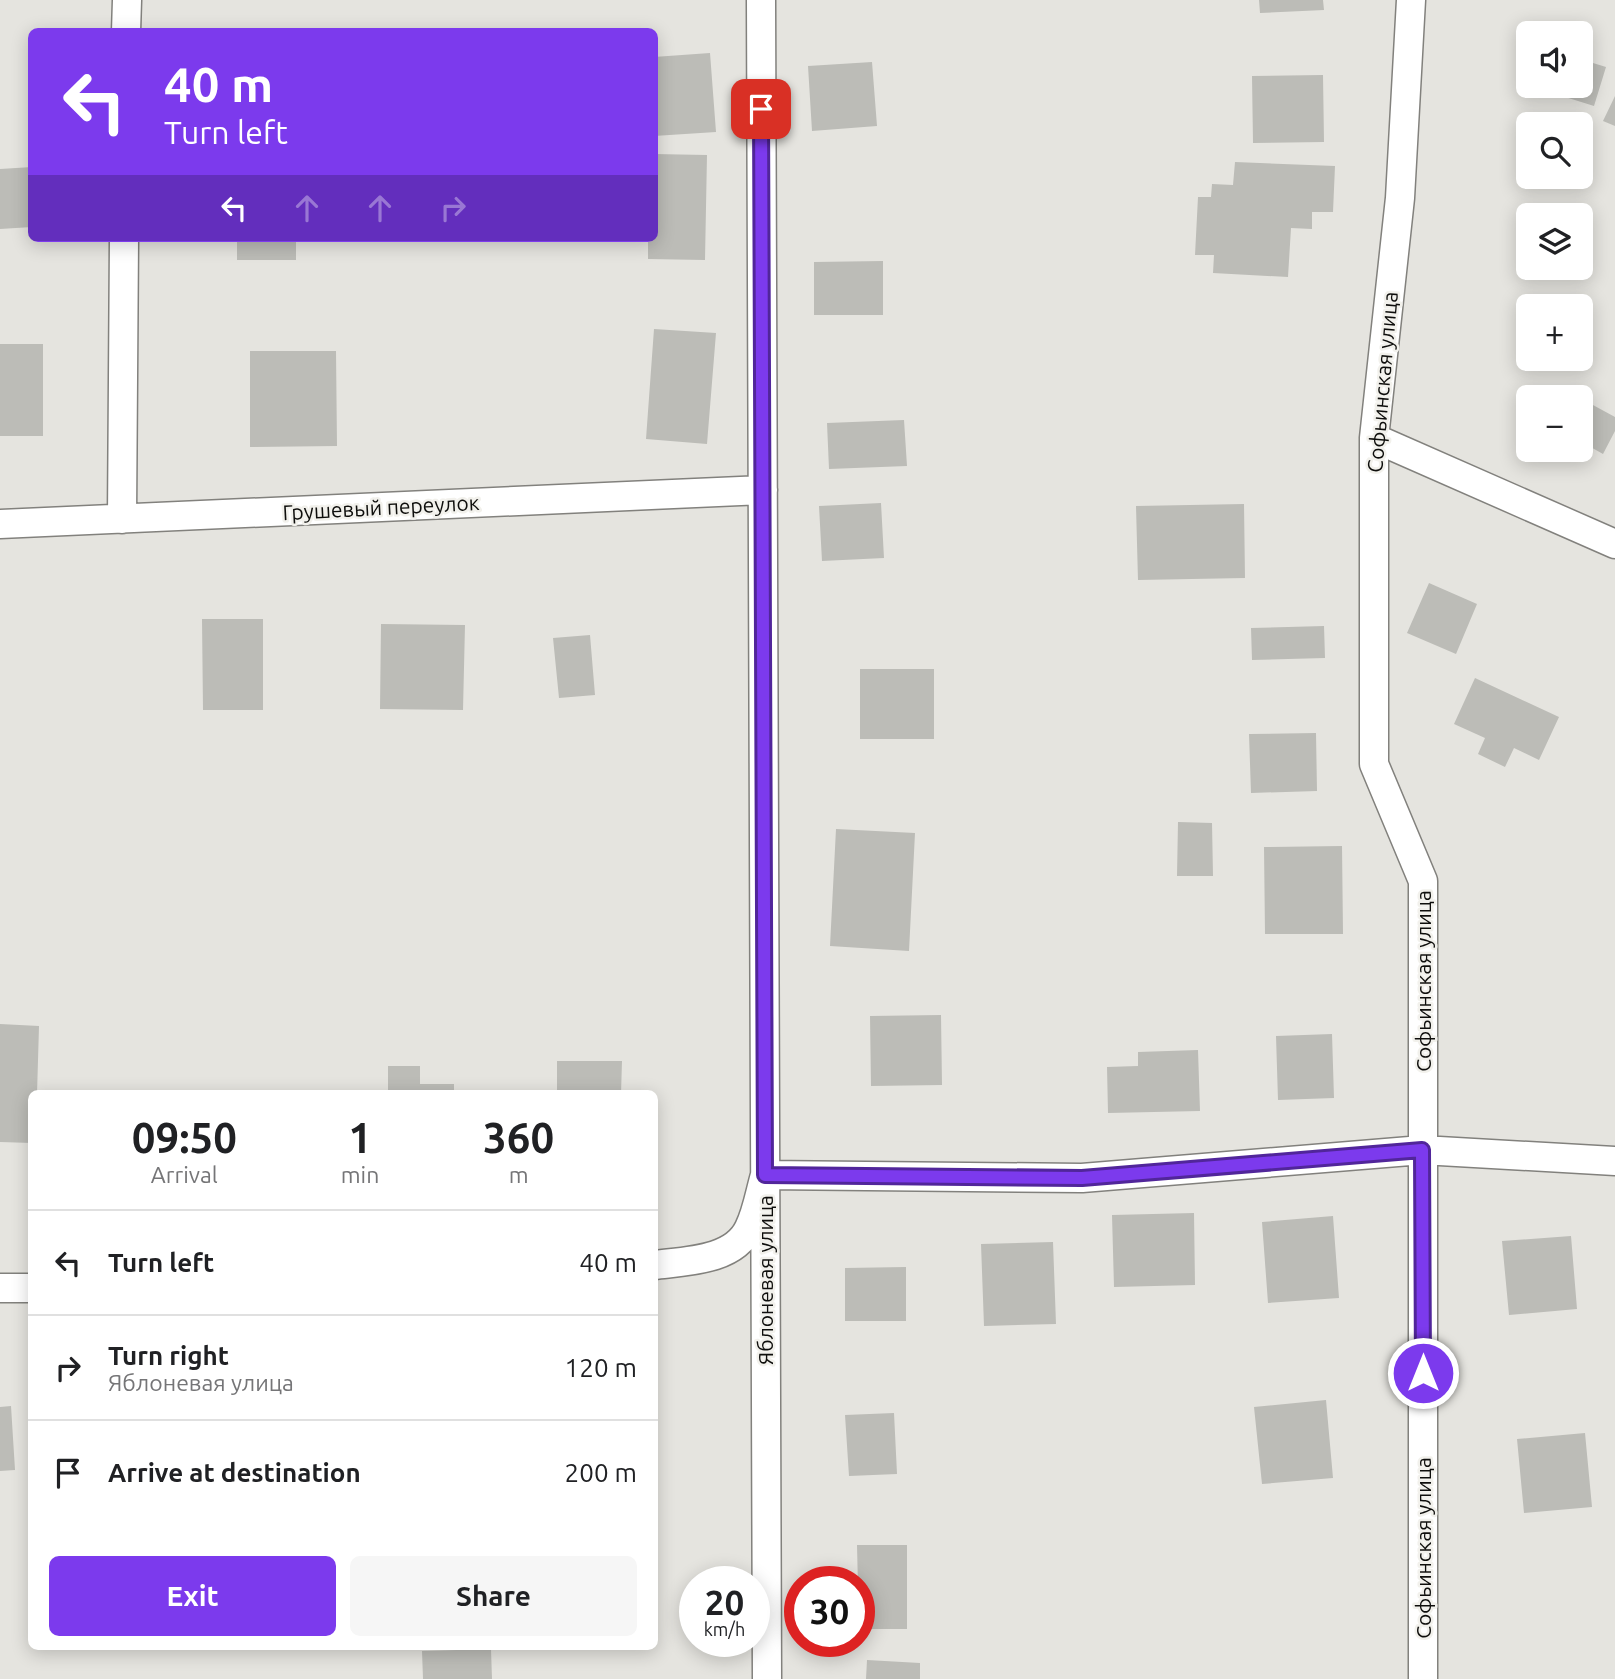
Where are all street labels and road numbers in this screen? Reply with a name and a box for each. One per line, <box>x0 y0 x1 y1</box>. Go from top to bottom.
street label: Софьинская улица <box>1362 291 1402 473</box>
street label: Грушевый переулок <box>282 490 480 524</box>
street label: Софьинская улица <box>1411 890 1435 1072</box>
street label: Яблоневая улица <box>753 1195 777 1365</box>
street label: Софьинская улица <box>1411 1457 1435 1639</box>

